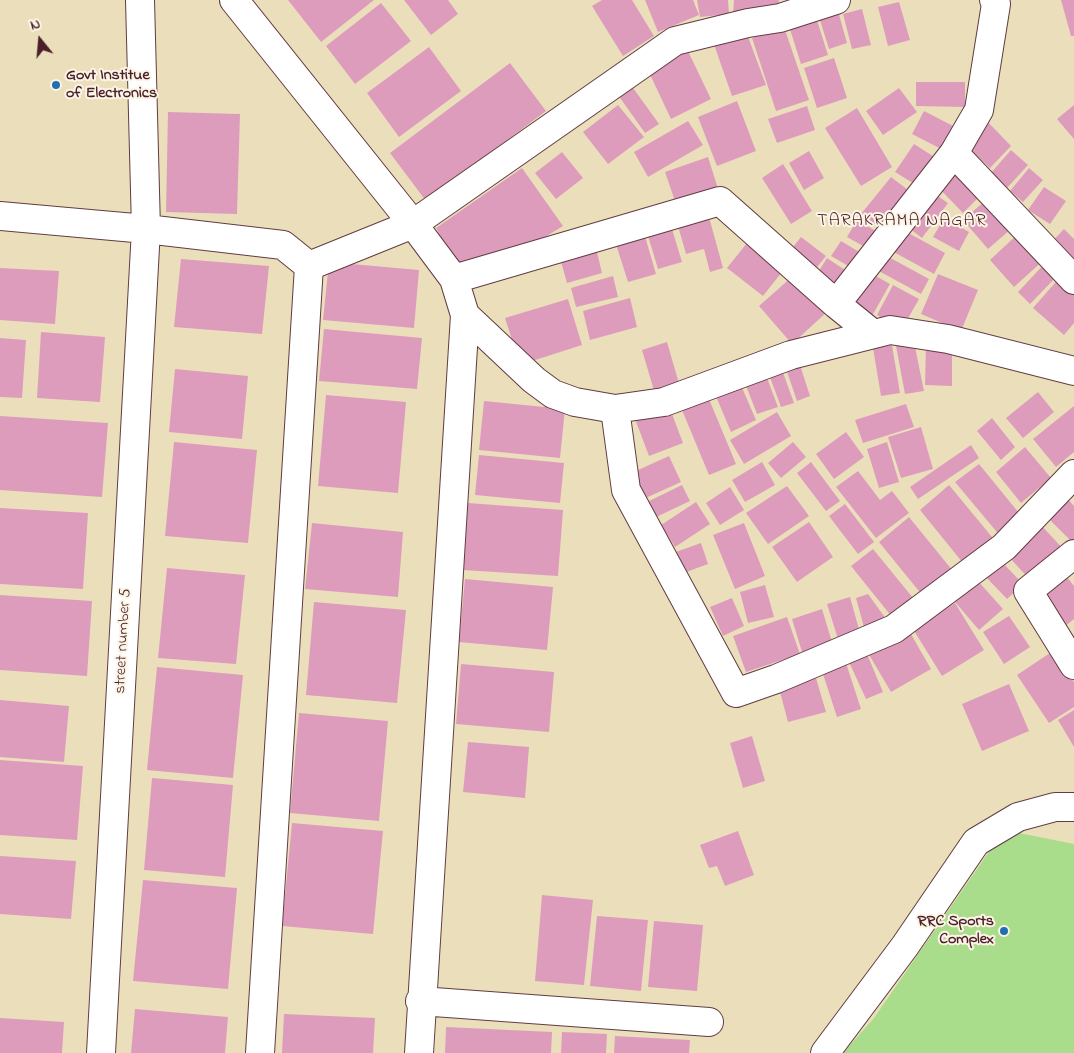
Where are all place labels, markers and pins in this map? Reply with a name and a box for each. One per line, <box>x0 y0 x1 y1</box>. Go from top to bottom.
place label: Govt Institue of Electronics <box>66 66 157 104</box>
marker: Govt Institue of Electronics <box>50 79 62 91</box>
place label: RRC Sports Complex <box>918 912 994 950</box>
marker: RRC Sports Complex <box>998 925 1010 937</box>

